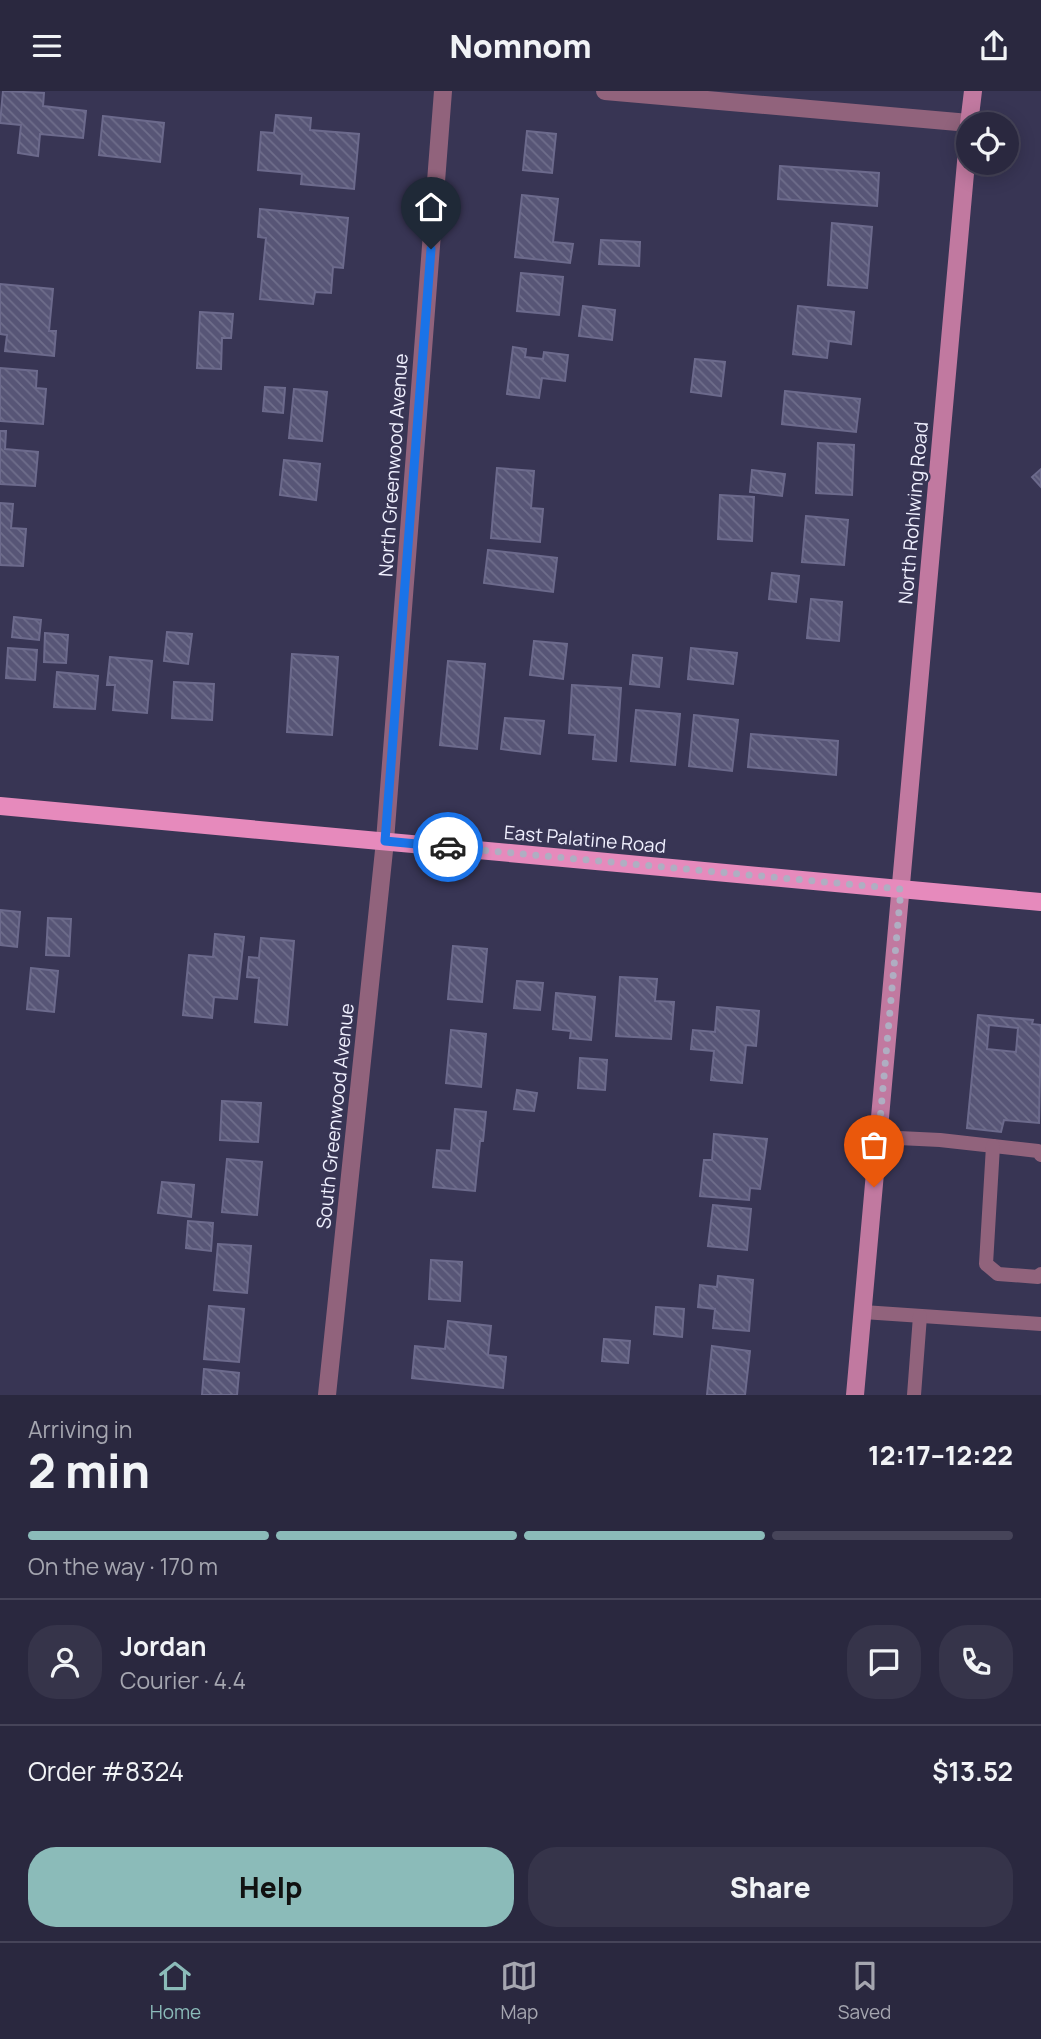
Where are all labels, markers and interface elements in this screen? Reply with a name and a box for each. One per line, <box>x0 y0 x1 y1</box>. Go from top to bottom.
text: Nomnom <box>449 24 592 68</box>
icon: menu <box>28 27 66 65</box>
icon: share <box>975 27 1013 65</box>
map controls <box>956 112 1019 175</box>
button: locate <box>956 112 1019 175</box>
pin <box>401 177 461 249</box>
icon: home <box>412 188 450 226</box>
street label: North Greenwood Avenue <box>372 352 414 578</box>
street label: North Rohlwing Road <box>892 421 934 605</box>
courier <box>413 812 483 882</box>
street label: East Palatine Road <box>503 819 667 859</box>
icon: car <box>429 828 467 866</box>
street label: South Greenwood Avenue <box>310 1002 360 1230</box>
pin <box>844 1115 904 1187</box>
icon: bag <box>855 1126 893 1164</box>
text: Arriving in <box>28 1413 133 1445</box>
text: 12:17–12:22 <box>868 1437 1013 1473</box>
text: 2 min <box>28 1439 150 1502</box>
text: On the way · 170 m <box>28 1550 218 1582</box>
button: person <box>28 1625 102 1699</box>
button: chat <box>847 1625 921 1699</box>
button: phone <box>939 1625 1013 1699</box>
text: Jordan <box>120 1628 206 1664</box>
text: Courier · 4.4 <box>120 1664 246 1696</box>
text: Order #8324 <box>28 1753 184 1789</box>
text: $13.52 <box>932 1753 1013 1789</box>
button: Help <box>28 1847 514 1927</box>
button: Share <box>528 1847 1013 1927</box>
tab: Home <box>150 1957 201 2025</box>
tab: Map <box>500 1957 538 2025</box>
tab: Saved <box>838 1957 891 2025</box>

